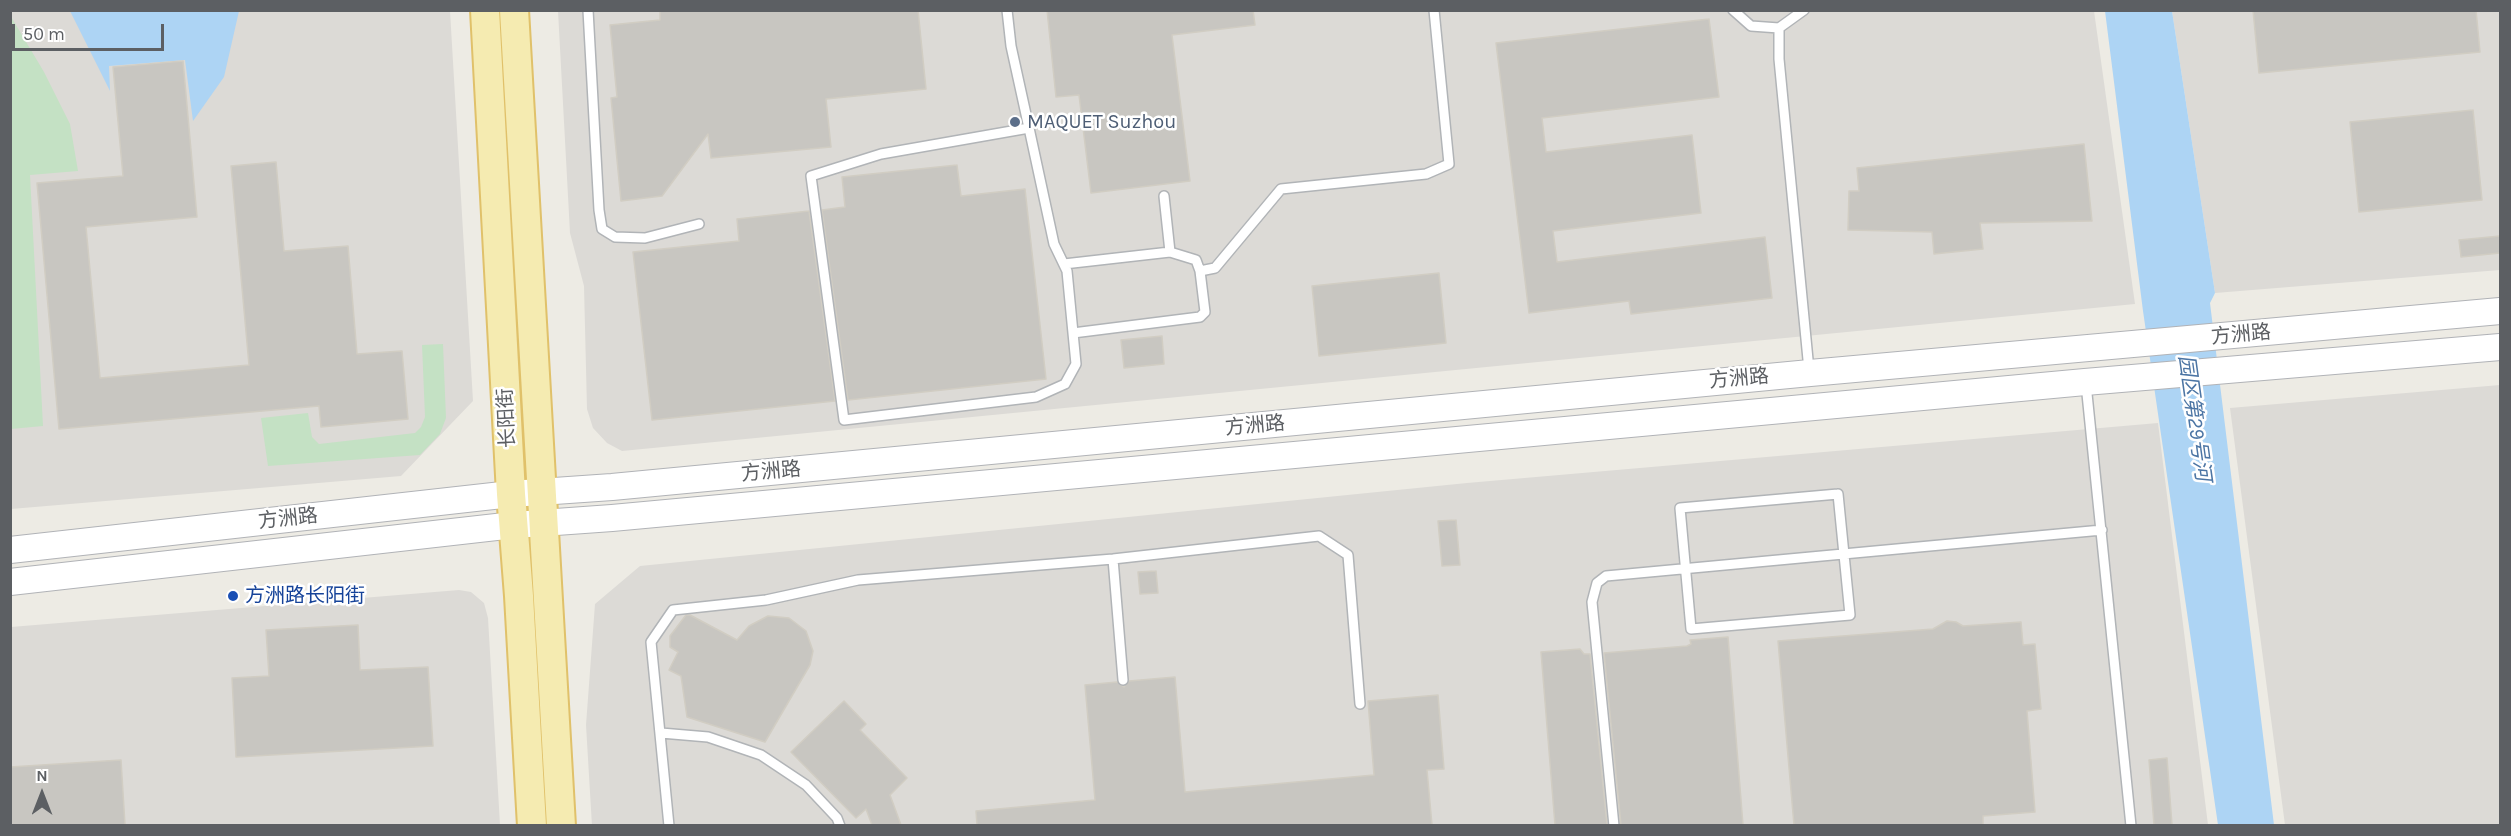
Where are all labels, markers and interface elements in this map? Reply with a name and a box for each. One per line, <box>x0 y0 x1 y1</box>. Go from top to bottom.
scale bar <box>15 12 166 50</box>
text: 50 m <box>23 23 65 45</box>
place label: MAQUET Suzhou <box>1027 110 1176 134</box>
marker: MAQUET Suzhou <box>1008 115 1022 129</box>
street label: 方洲路 <box>2210 320 2272 350</box>
water label: 园区第29号河 <box>2173 353 2215 483</box>
street label: 方洲路 <box>1708 364 1770 394</box>
street label: 长阳街 <box>493 387 521 449</box>
street label: 方洲路 <box>1224 411 1286 441</box>
street label: 方洲路 <box>740 457 802 487</box>
street label: 方洲路 <box>257 504 319 534</box>
place label: 方洲路长阳街 <box>245 584 365 608</box>
marker: 方洲路长阳街 <box>226 589 240 603</box>
north arrow <box>12 764 72 824</box>
text: N <box>36 766 48 785</box>

